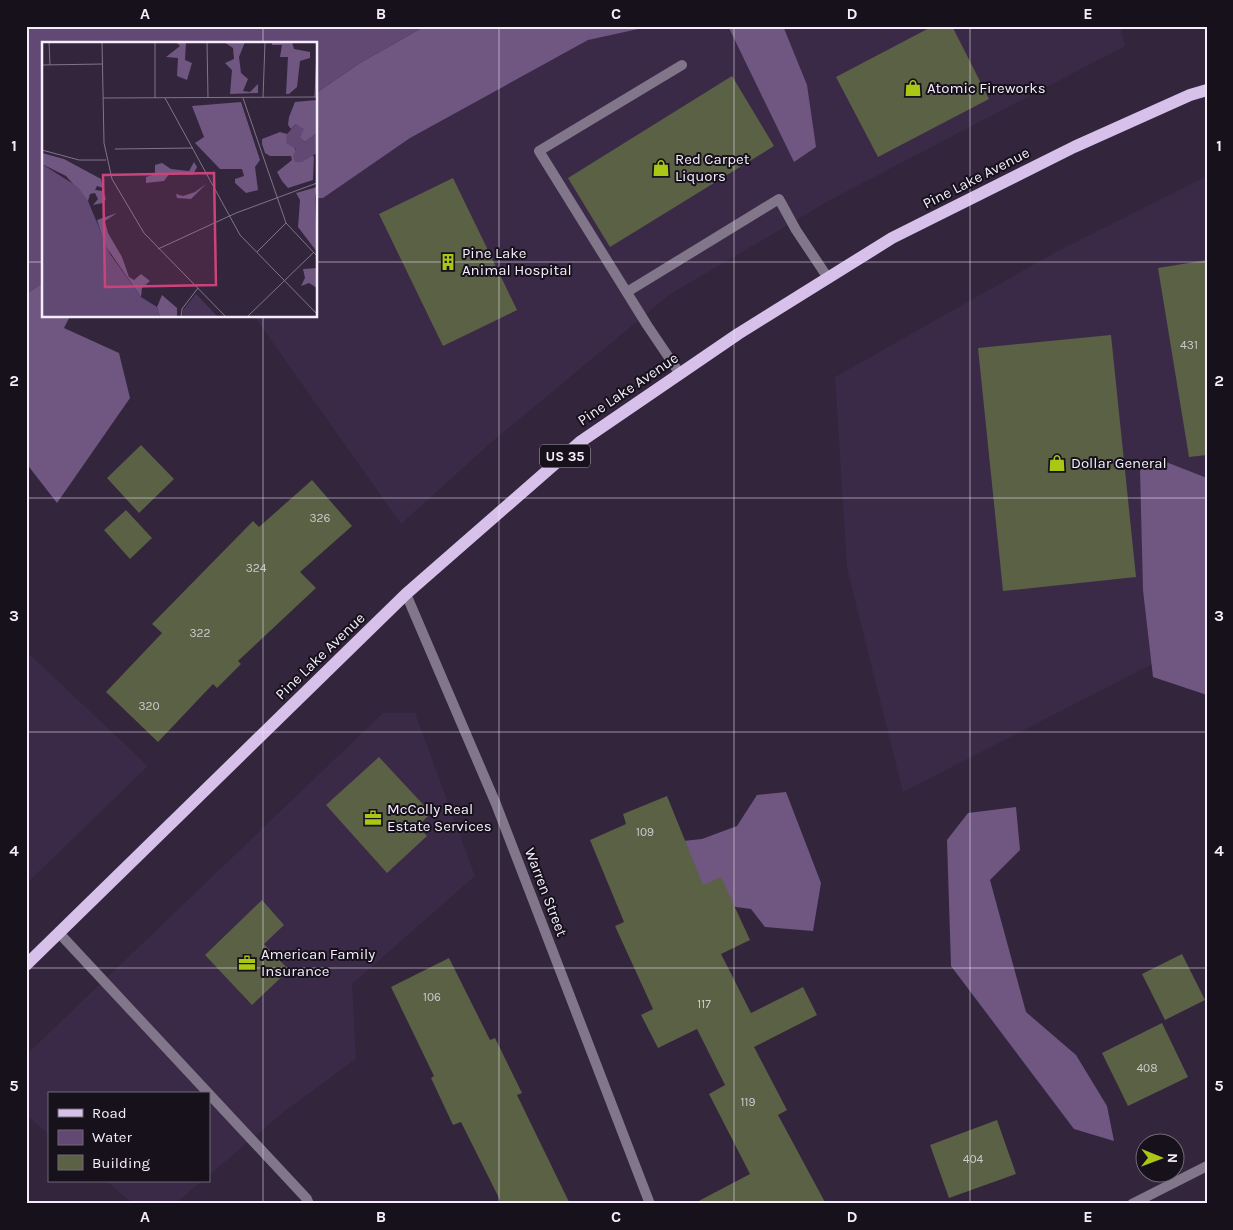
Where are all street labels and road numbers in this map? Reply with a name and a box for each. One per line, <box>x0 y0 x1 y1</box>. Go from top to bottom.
street label: Pine Lake Avenue <box>920 143 1032 213</box>
street label: Pine Lake Avenue <box>574 349 682 429</box>
road number: US 35 <box>540 444 590 468</box>
street label: Pine Lake Avenue <box>272 609 368 703</box>
street label: Warren Street <box>521 845 571 939</box>

